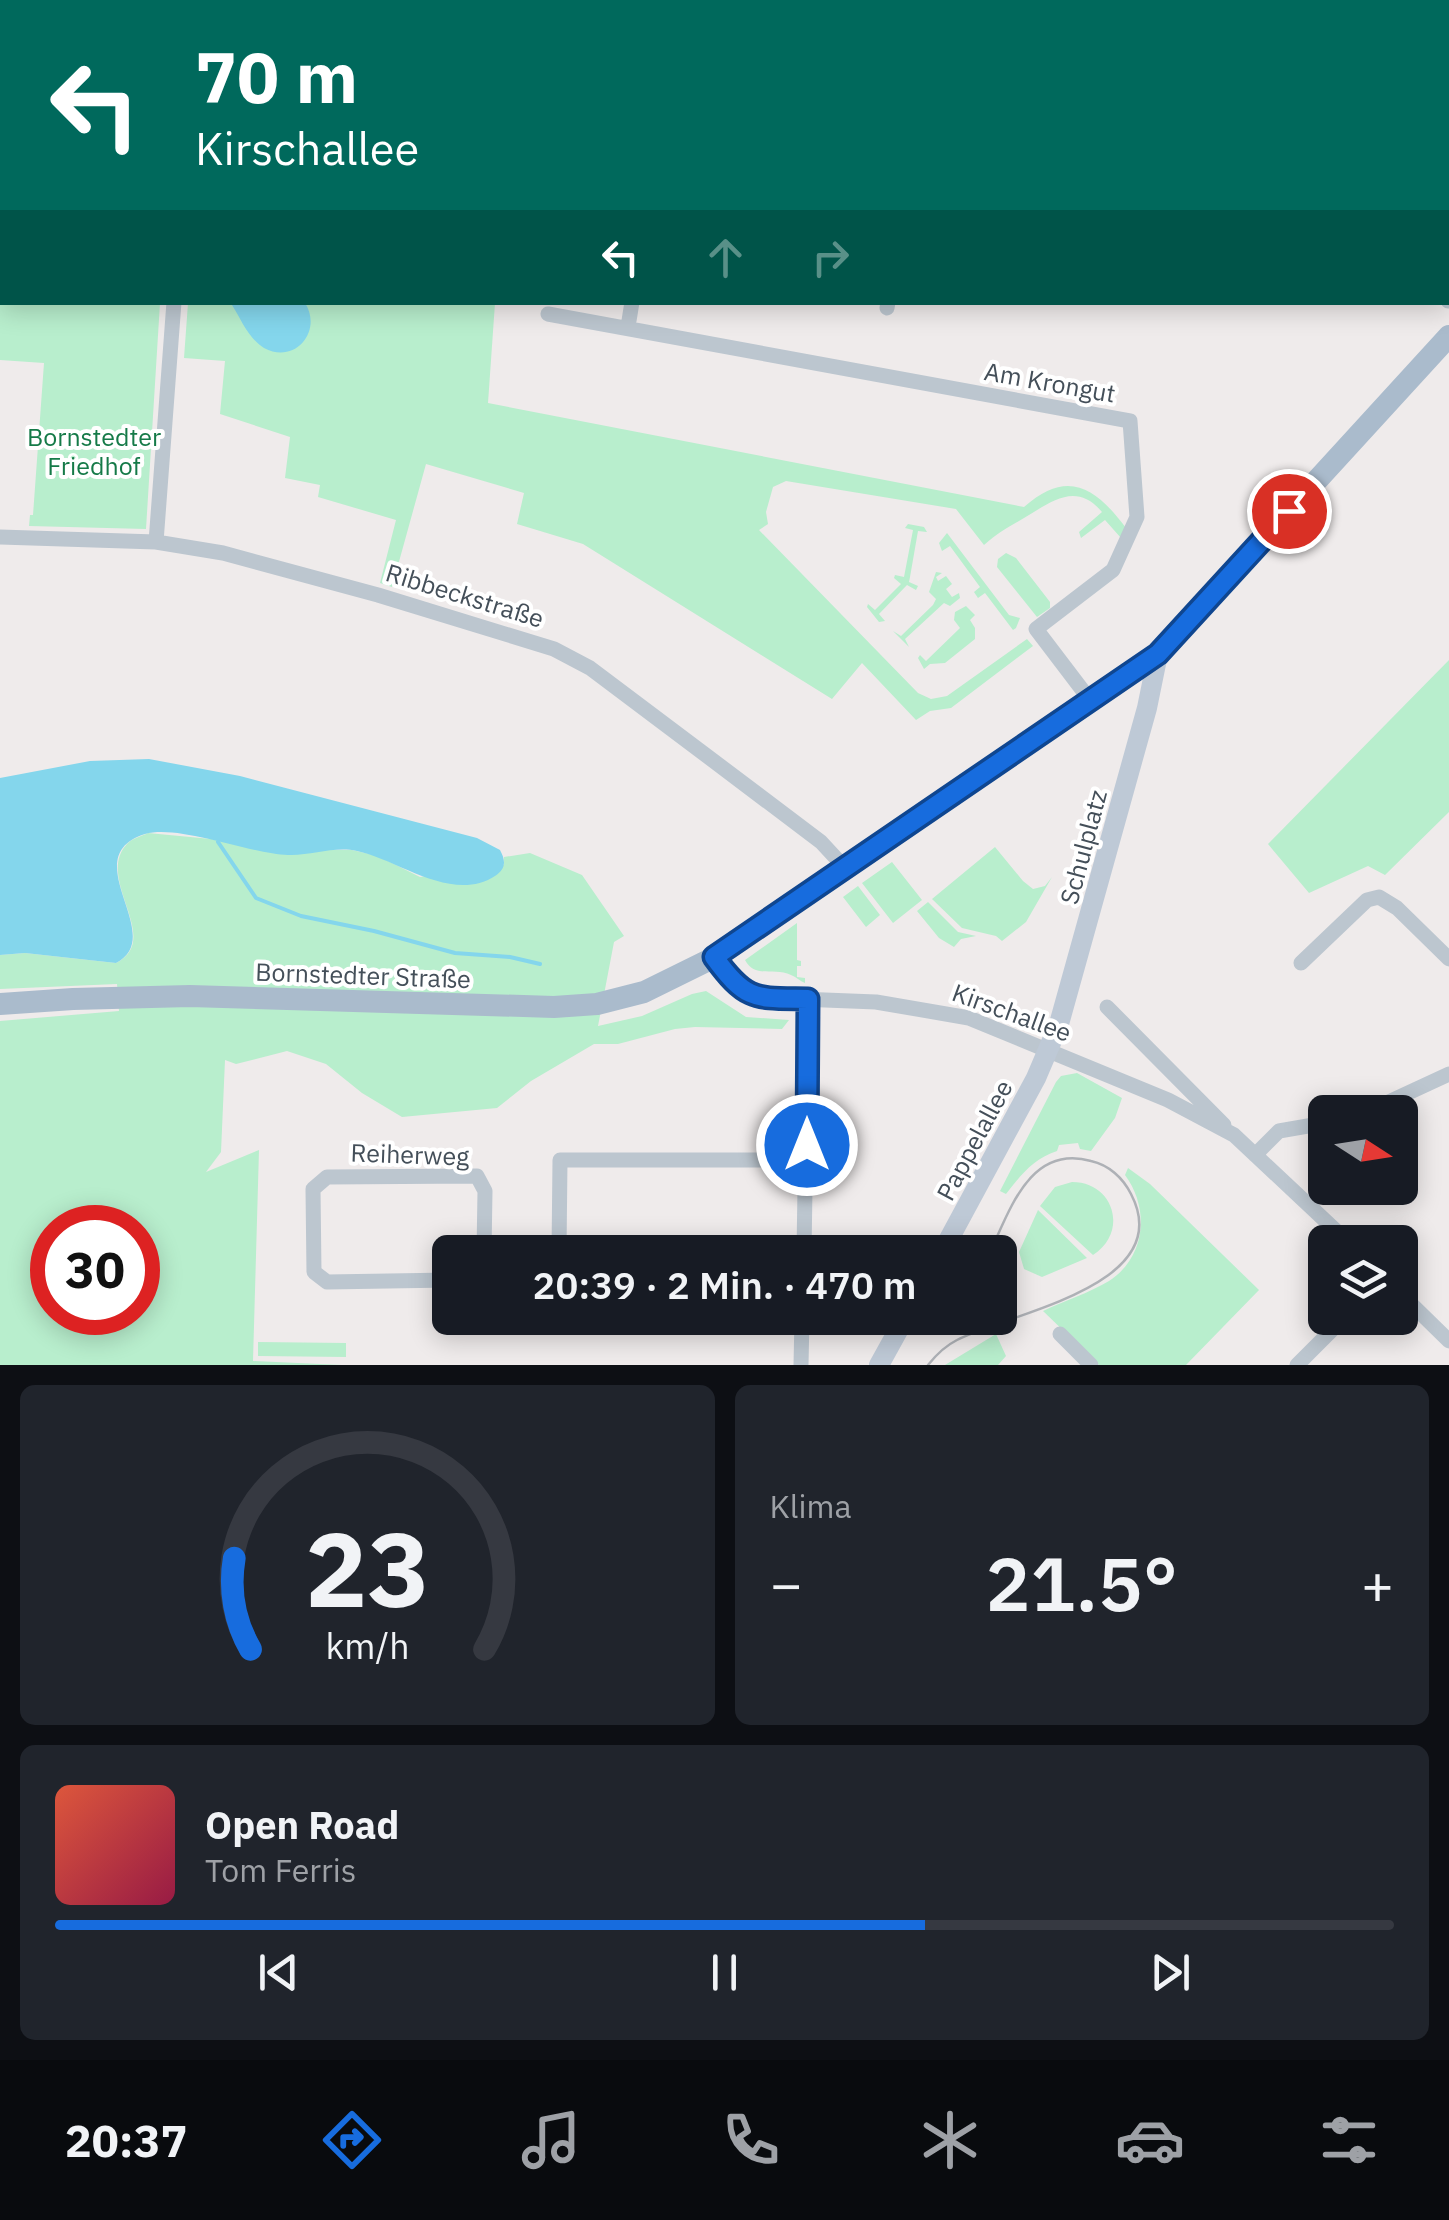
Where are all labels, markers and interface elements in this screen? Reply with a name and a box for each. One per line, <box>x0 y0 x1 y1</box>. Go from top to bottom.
text: 70 m <box>195 31 358 122</box>
icon: left <box>30 40 160 170</box>
text: Kirschallee <box>195 119 419 177</box>
icon: left <box>593 230 648 285</box>
icon: ahead <box>698 230 753 285</box>
icon: right <box>803 230 858 285</box>
street label: Am Krongut <box>982 354 1118 410</box>
park label: Bornstedter Friedhof <box>27 420 161 482</box>
pin <box>1247 469 1332 554</box>
icon: arrive <box>1262 484 1317 539</box>
street label: Ribbeckstraße <box>382 555 548 635</box>
street label: Schulplatz <box>1052 786 1114 908</box>
street label: Bornstedter Straße <box>255 955 471 995</box>
street label: Kirschallee <box>948 975 1076 1049</box>
street label: Pappelallee <box>928 1074 1020 1206</box>
position arrow <box>755 1093 859 1197</box>
north arrow <box>1308 1095 1418 1205</box>
map controls <box>1308 1095 1418 1335</box>
street label: Reiherweg <box>350 1135 470 1173</box>
speed limit sign: 30 <box>30 1205 160 1335</box>
button: layers <box>1308 1225 1418 1335</box>
text: 20:39 · 2 Min. · 470 m <box>533 1260 916 1309</box>
text: Klima <box>770 1485 852 1527</box>
text: 23 <box>305 1500 430 1636</box>
text: 21.5° <box>985 1534 1178 1632</box>
text: − <box>770 1548 803 1619</box>
text: + <box>1361 1548 1394 1619</box>
text: km/h <box>325 1622 409 1669</box>
text: Open Road <box>205 1800 399 1849</box>
text: Tom Ferris <box>205 1849 356 1891</box>
icon: previous <box>251 1945 306 2000</box>
icon: pause <box>697 1945 752 2000</box>
icon: next <box>1143 1945 1198 2000</box>
icon: directions <box>317 2105 387 2175</box>
icon: music <box>516 2105 586 2175</box>
icon: phone <box>716 2105 786 2175</box>
icon: climate <box>915 2105 985 2175</box>
icon: car <box>1115 2105 1185 2175</box>
icon: filters <box>1314 2105 1384 2175</box>
text: 20:37 <box>65 2111 188 2169</box>

